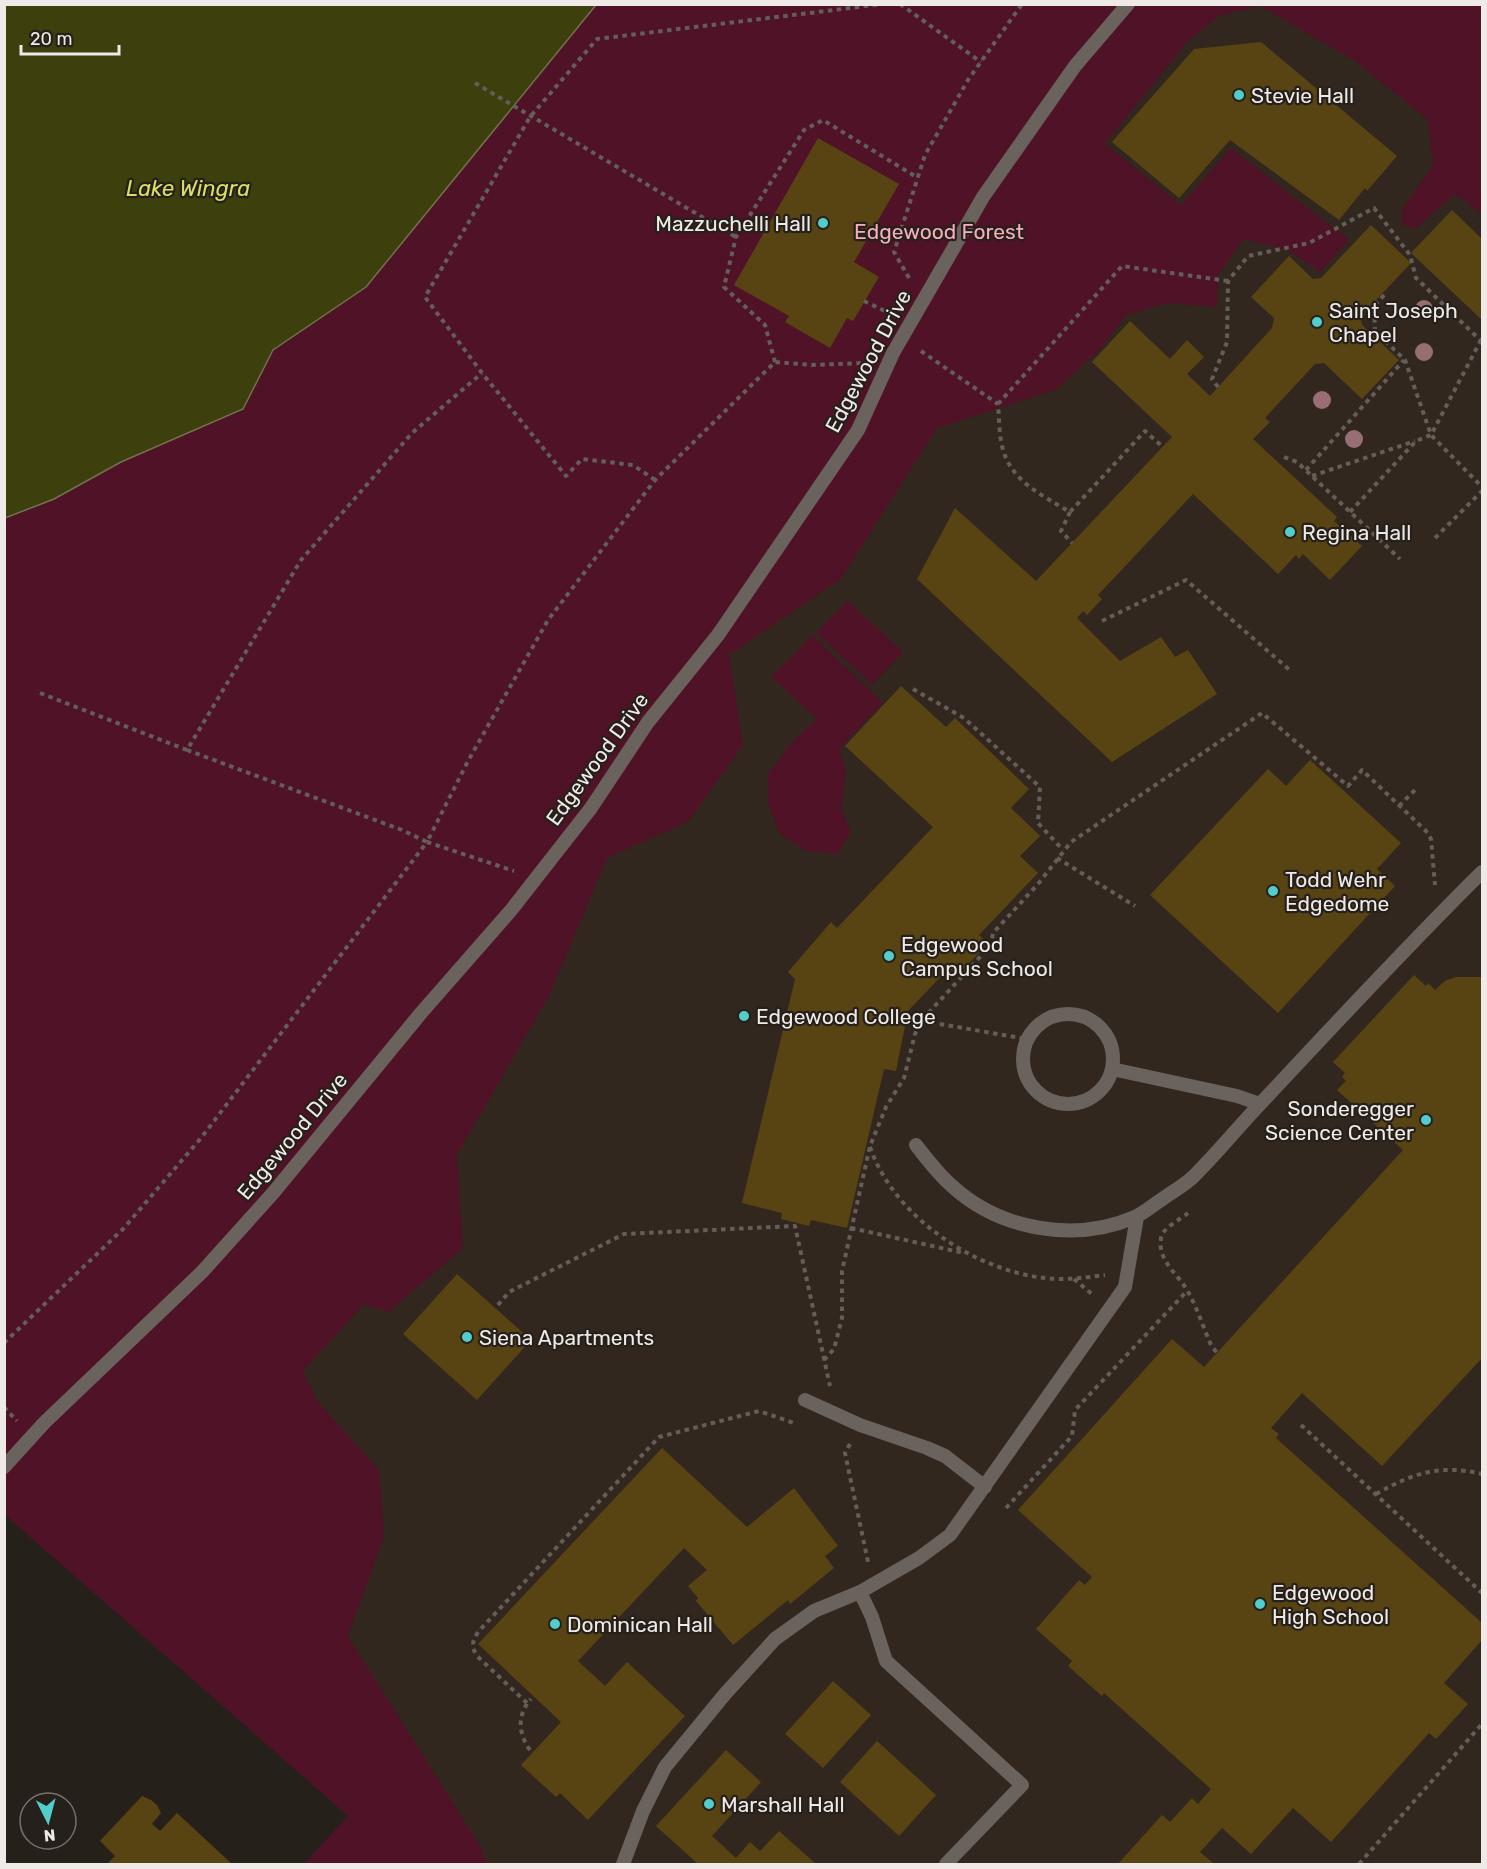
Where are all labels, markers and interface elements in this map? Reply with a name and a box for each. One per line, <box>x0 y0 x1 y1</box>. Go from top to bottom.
scale bar <box>21 18 118 56</box>
text: 20 m <box>30 28 72 50</box>
place label: Stevie Hall <box>1251 83 1354 108</box>
marker: Stevie Hall <box>1232 88 1246 102</box>
water label: Lake Wingra <box>126 175 250 202</box>
place label: Mazzuchelli Hall <box>655 211 811 236</box>
marker: Mazzuchelli Hall <box>816 216 830 230</box>
park label: Edgewood Forest <box>854 219 1024 244</box>
street label: Edgewood Drive <box>820 285 916 437</box>
place label: Saint Joseph Chapel <box>1329 298 1458 347</box>
marker: Saint Joseph Chapel <box>1310 315 1324 329</box>
place label: Regina Hall <box>1302 520 1411 545</box>
marker: Regina Hall <box>1283 525 1297 539</box>
street label: Edgewood Drive <box>540 688 654 830</box>
place label: Todd Wehr Edgedome <box>1285 867 1389 916</box>
marker: Todd Wehr Edgedome <box>1266 884 1280 898</box>
place label: Edgewood Campus School <box>901 932 1053 981</box>
marker: Edgewood Campus School <box>882 949 896 963</box>
place label: Edgewood College <box>756 1004 936 1029</box>
marker: Edgewood College <box>737 1009 751 1023</box>
street label: Edgewood Drive <box>232 1067 352 1205</box>
place label: Sonderegger Science Center <box>1265 1096 1414 1145</box>
marker: Sonderegger Science Center <box>1419 1113 1433 1127</box>
place label: Siena Apartments <box>479 1325 654 1350</box>
marker: Siena Apartments <box>460 1330 474 1344</box>
place label: Edgewood High School <box>1272 1580 1389 1629</box>
marker: Edgewood High School <box>1253 1597 1267 1611</box>
place label: Dominican Hall <box>567 1612 713 1637</box>
marker: Dominican Hall <box>548 1617 562 1631</box>
north arrow <box>18 1791 78 1851</box>
place label: Marshall Hall <box>721 1792 844 1817</box>
marker: Marshall Hall <box>702 1797 716 1811</box>
text: N <box>43 1825 56 1845</box>

